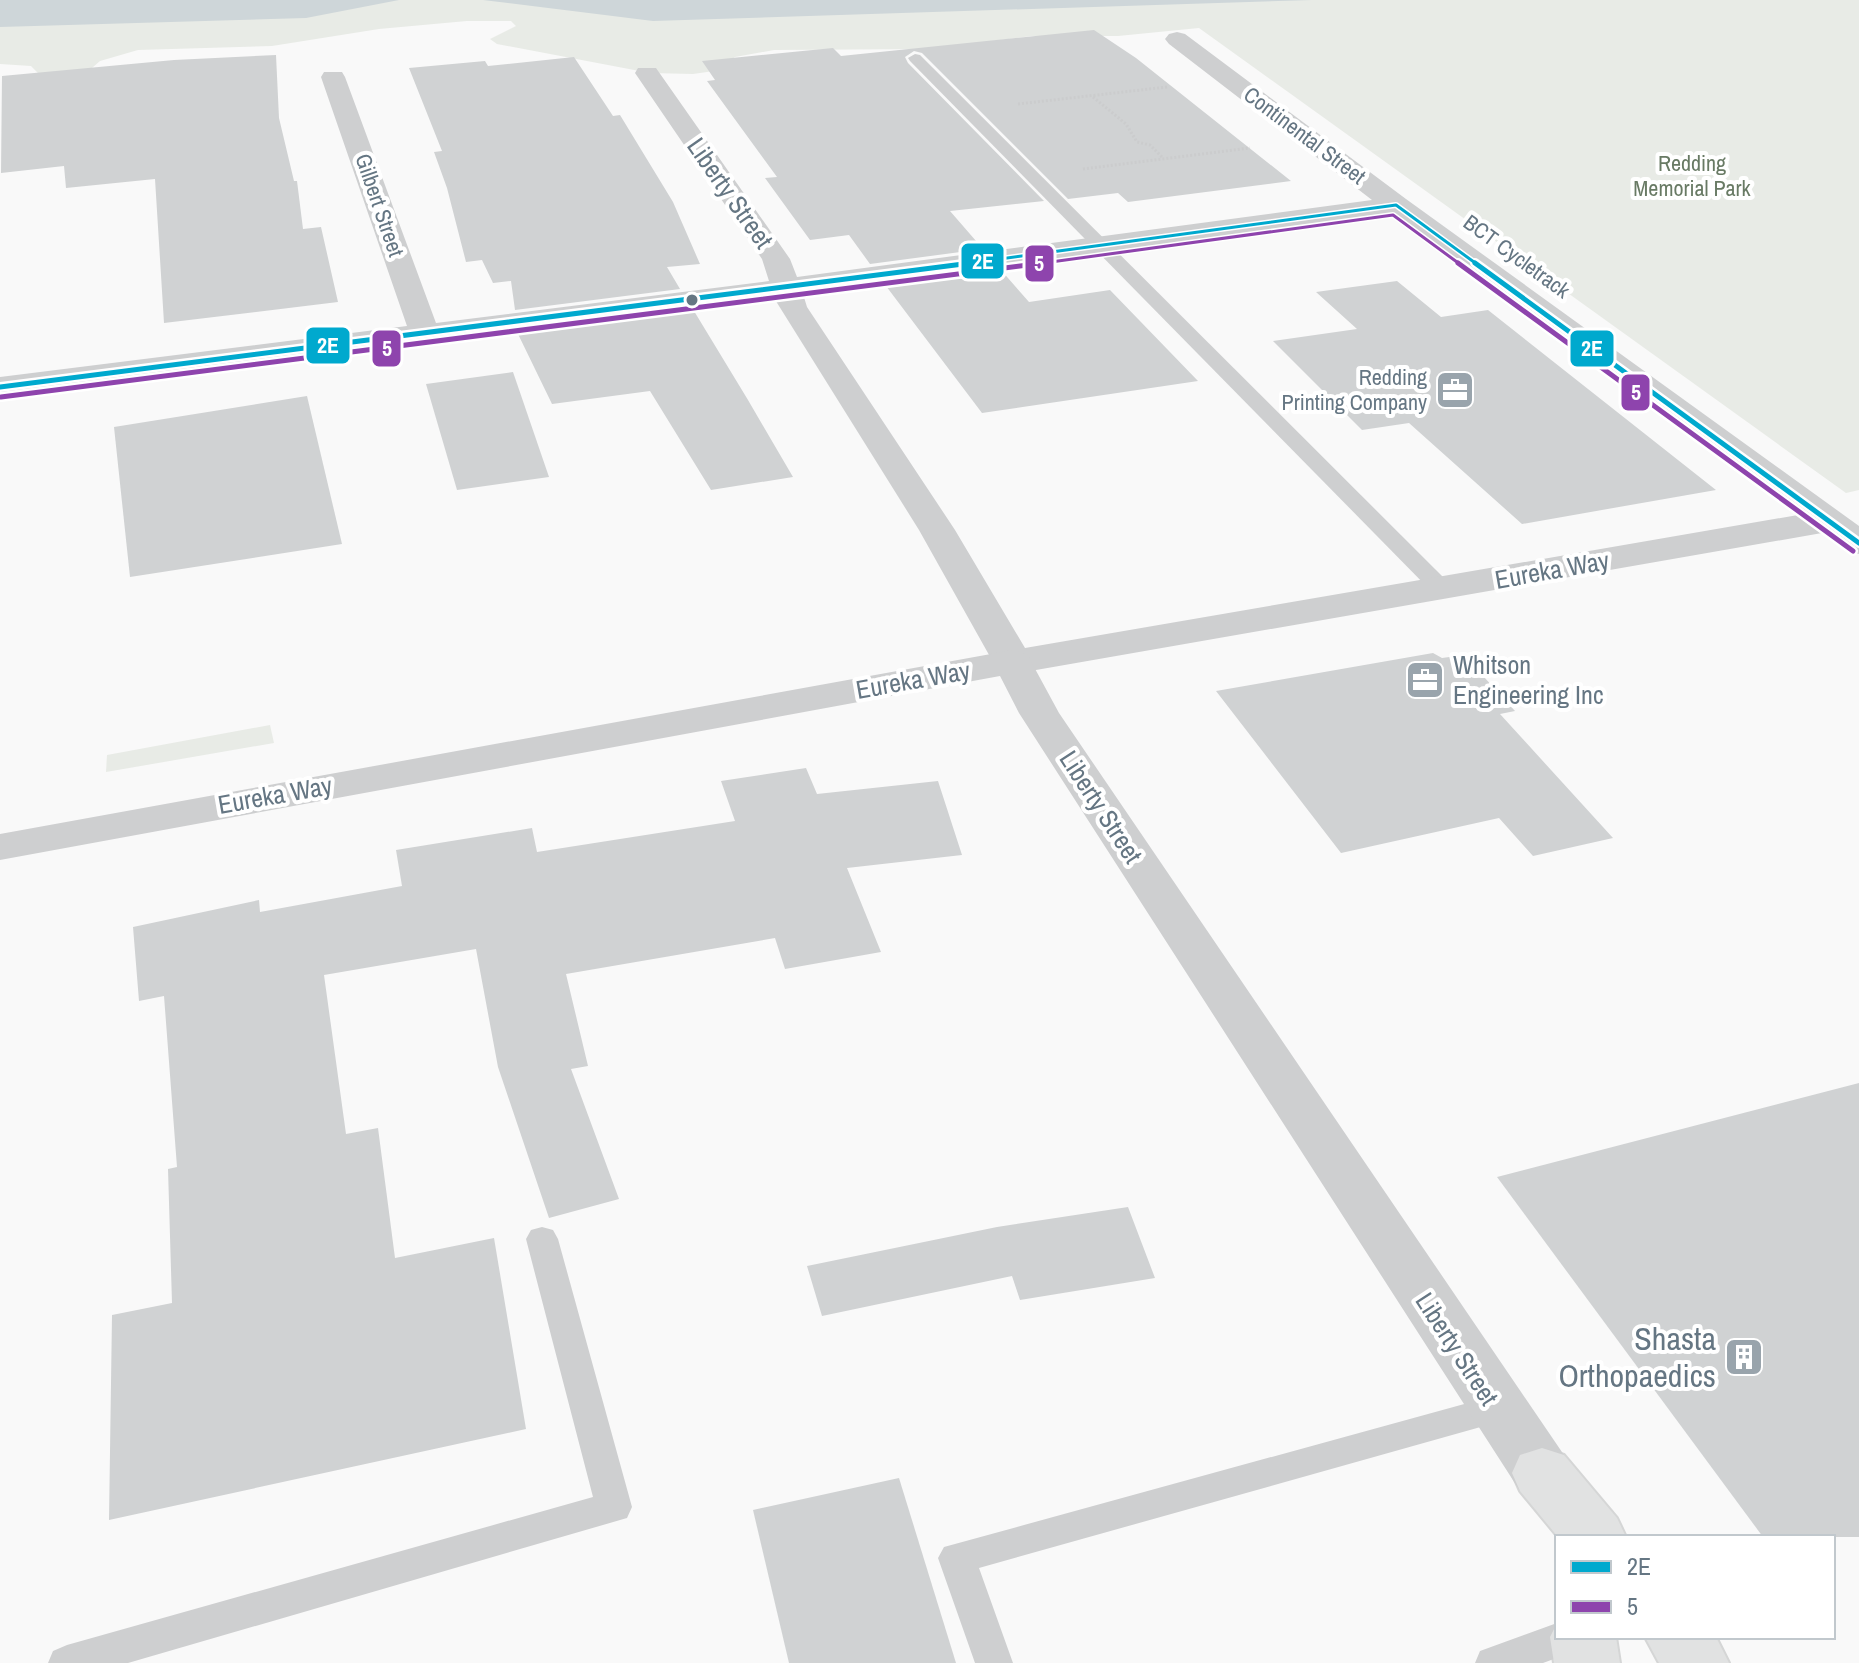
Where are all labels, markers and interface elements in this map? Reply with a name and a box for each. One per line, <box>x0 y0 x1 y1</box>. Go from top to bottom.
street label: Continental Street <box>1238 79 1372 191</box>
street label: Liberty Street <box>679 130 781 255</box>
park label: Redding Memorial Park <box>1633 148 1752 203</box>
street label: Gilbert Street <box>348 149 412 261</box>
street label: BCT Cycletrack <box>1458 207 1577 305</box>
line badge: 2E <box>960 242 1005 280</box>
line badge: 5 <box>1024 244 1055 283</box>
text: 2E <box>972 246 994 276</box>
text: 5 <box>1034 248 1044 278</box>
unlabelled marker <box>684 292 700 308</box>
line badge: 2E <box>305 326 351 365</box>
line badge: 5 <box>371 329 402 368</box>
line badge: 2E <box>1569 329 1615 368</box>
text: 2E <box>317 330 339 360</box>
text: 5 <box>382 333 392 363</box>
text: 2E <box>1581 333 1603 363</box>
place label: Redding Printing Company <box>1282 362 1427 417</box>
office icon: Redding Printing Company <box>1434 369 1476 411</box>
line badge: 5 <box>1620 373 1651 412</box>
text: 5 <box>1631 377 1641 407</box>
street label: Eureka Way <box>1492 542 1612 597</box>
place label: Whitson Engineering Inc <box>1453 647 1604 712</box>
street label: Eureka Way <box>853 652 973 707</box>
office icon: Whitson Engineering Inc <box>1404 659 1446 701</box>
street label: Liberty Street <box>1052 744 1151 870</box>
street label: Eureka Way <box>215 767 335 822</box>
street label: Liberty Street <box>1408 1286 1507 1412</box>
place label: Shasta Orthopaedics <box>1558 1317 1716 1397</box>
building icon: Shasta Orthopaedics <box>1723 1336 1765 1378</box>
legend <box>1555 1535 1835 1639</box>
text: 2E <box>1627 1550 1651 1582</box>
text: 5 <box>1627 1590 1638 1622</box>

